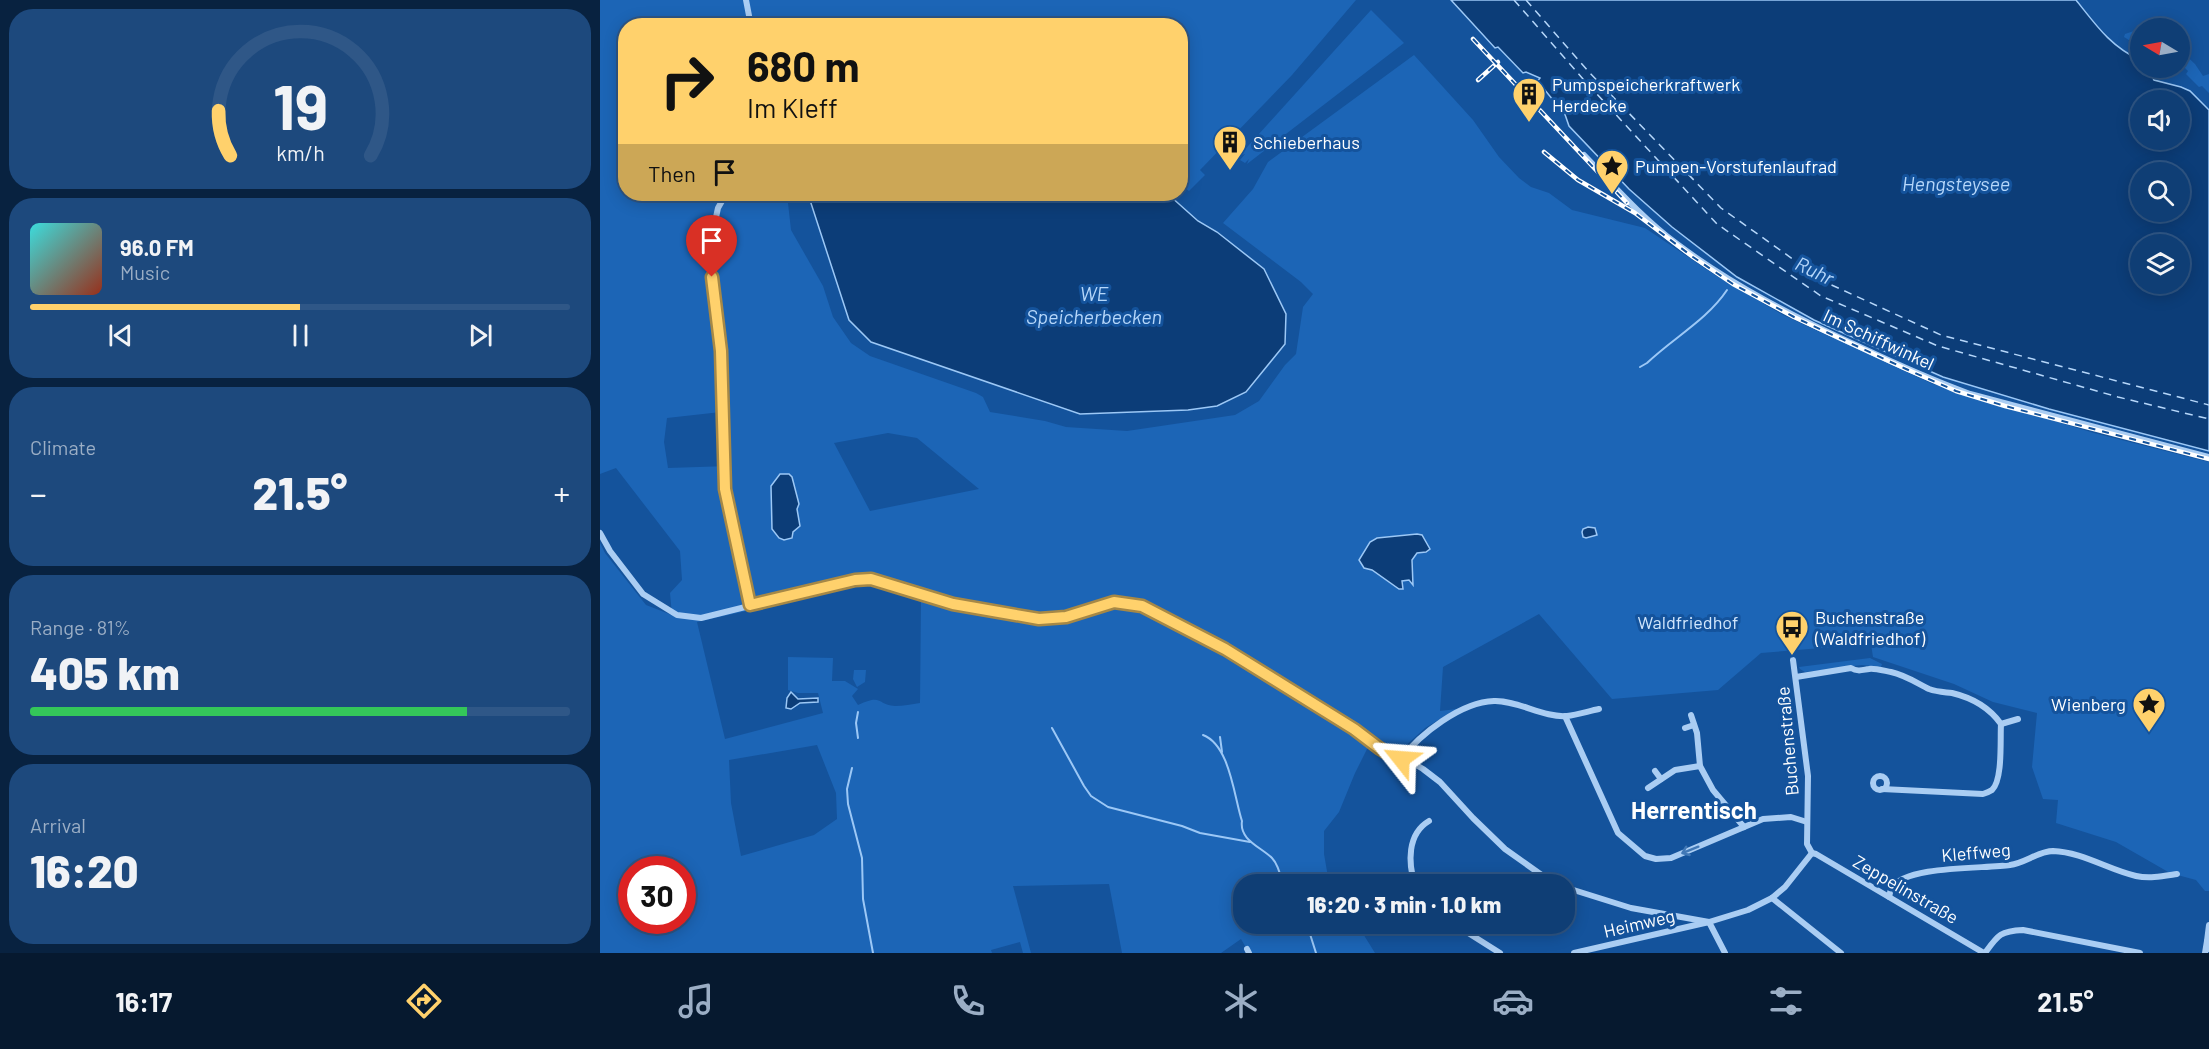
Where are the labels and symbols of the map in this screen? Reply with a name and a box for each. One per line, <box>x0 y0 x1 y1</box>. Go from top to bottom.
north arrow <box>2130 18 2190 78</box>
place label: Pumpspeicherkraftwerk Herdecke <box>1552 73 1740 116</box>
building icon: Pumpspeicherkraftwerk Herdecke <box>1511 76 1547 123</box>
building icon: Schieberhaus <box>1212 124 1248 171</box>
place label: Schieberhaus <box>1253 131 1360 153</box>
place icon: Pumpen-Vorstufenlaufrad <box>1594 148 1630 195</box>
place label: Pumpen-Vorstufenlaufrad <box>1635 155 1837 177</box>
water label: Hengsteysee <box>1902 171 2010 195</box>
pin <box>686 215 737 277</box>
water label: Ruhr <box>1792 250 1839 290</box>
water label: WE Speicherbecken <box>1026 281 1162 328</box>
street label: Im Schiffwinkel <box>1820 304 1938 374</box>
place label: Buchenstraße (Waldfriedhof) <box>1814 606 1925 649</box>
bus stop icon: Buchenstraße (Waldfriedhof) <box>1774 609 1810 656</box>
park label: Waldfriedhof <box>1638 611 1738 633</box>
street label: Buchenstraße <box>1771 686 1803 796</box>
place icon: Wienberg <box>2131 686 2167 733</box>
place label: Wienberg <box>2051 693 2126 715</box>
position arrow <box>1369 727 1433 791</box>
district label: Herrentisch <box>1631 795 1757 824</box>
street label: Kleffweg <box>1941 838 2011 866</box>
one-way arrow <box>1682 845 1700 856</box>
street label: Zeppelinstraße <box>1849 850 1963 928</box>
speed limit sign: 30 <box>618 856 696 934</box>
street label: Heimweg <box>1601 904 1677 942</box>

